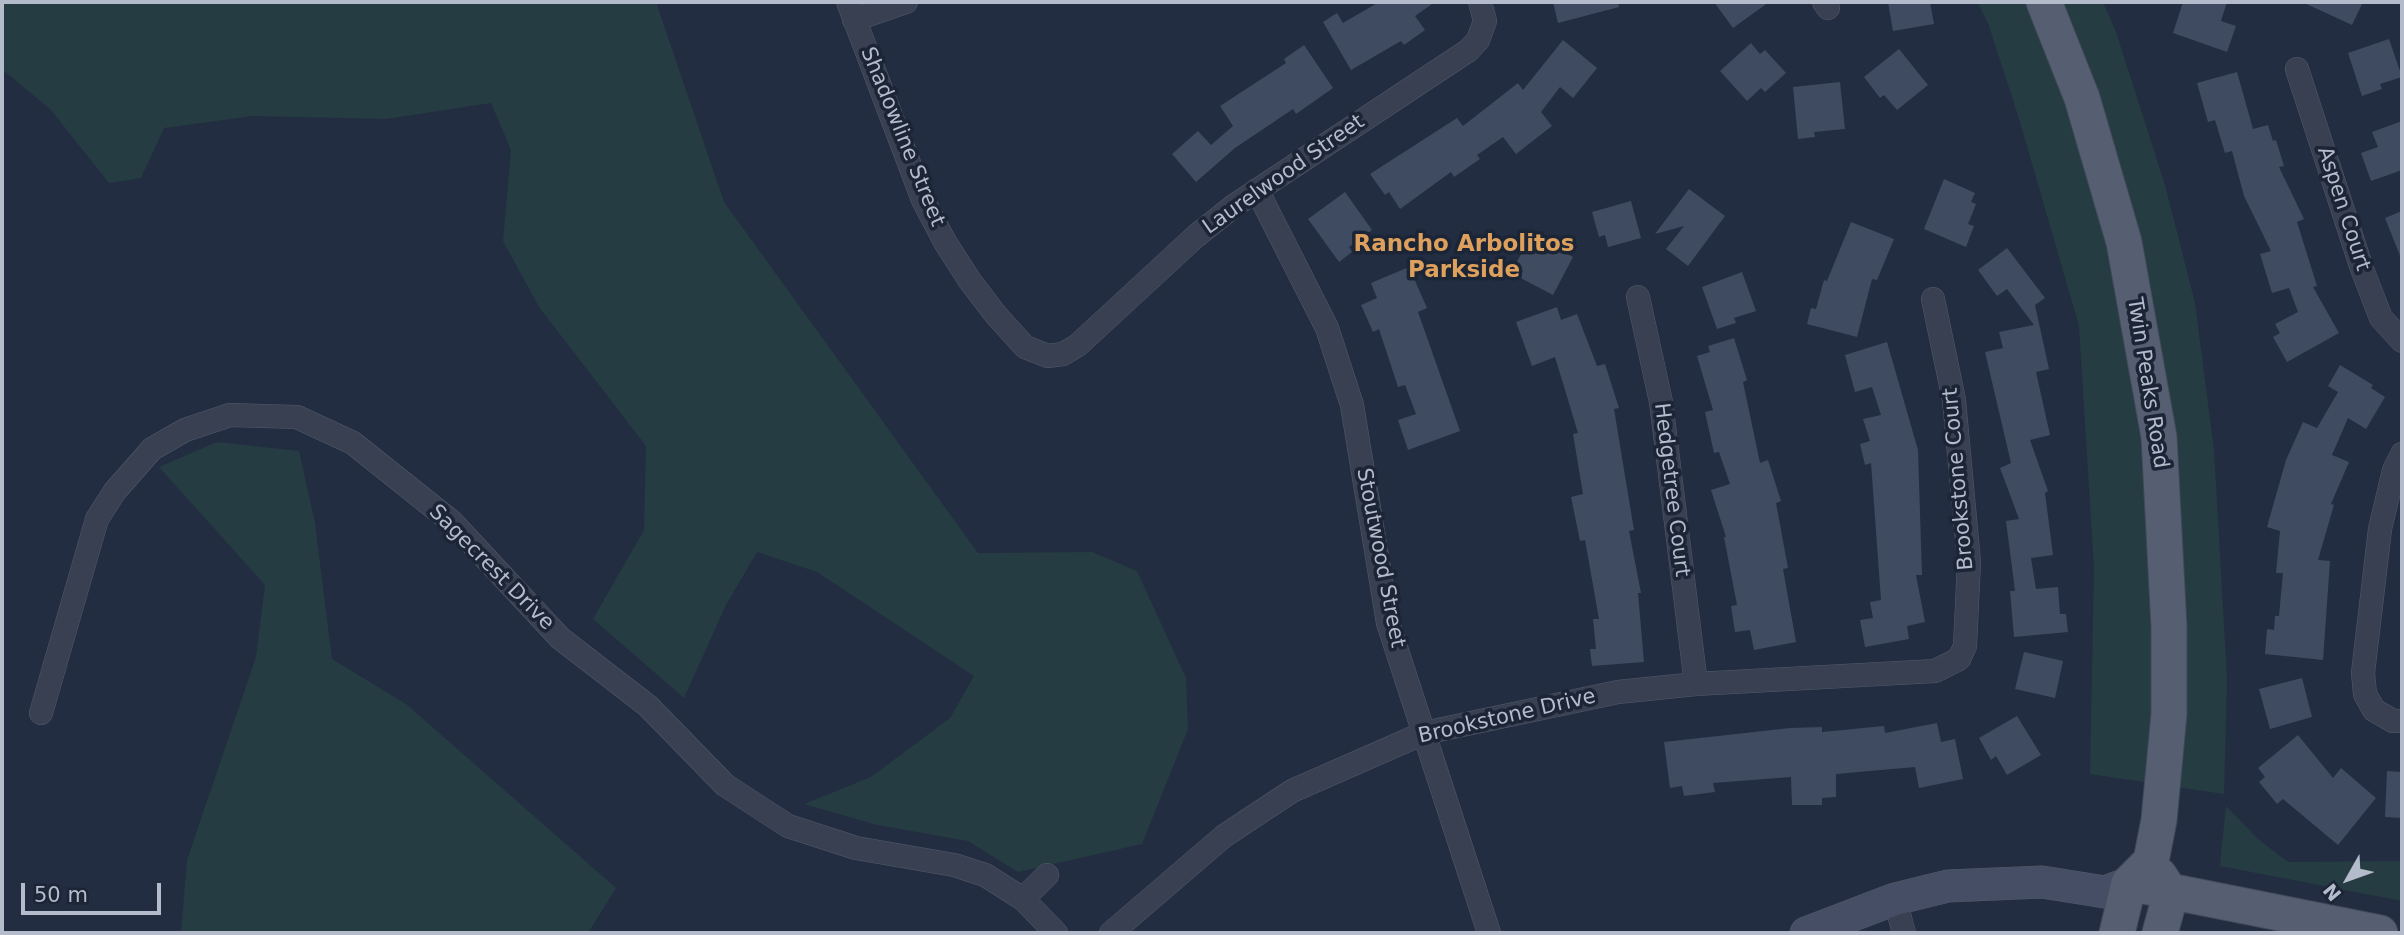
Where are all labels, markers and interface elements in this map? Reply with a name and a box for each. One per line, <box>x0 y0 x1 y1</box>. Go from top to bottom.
street label: Shadowline Street <box>854 44 950 230</box>
street label: Laurelwood Street <box>1198 110 1370 240</box>
street label: Aspen Court <box>2311 144 2375 274</box>
district label: Rancho Arbolitos Parkside <box>1353 231 1575 285</box>
street label: Twin Peaks Road <box>2121 296 2173 470</box>
street label: Brookstone Court <box>1938 387 1980 571</box>
street label: Hedgetree Court <box>1648 402 1694 578</box>
street label: Stoutwood Street <box>1350 466 1410 650</box>
street label: Sagecrest Drive <box>423 500 559 636</box>
street label: Brookstone Drive <box>1416 684 1598 750</box>
north arrow <box>2313 844 2383 914</box>
scale bar <box>24 869 164 913</box>
text: N <box>2318 879 2345 906</box>
text: 50 m <box>34 883 88 907</box>

